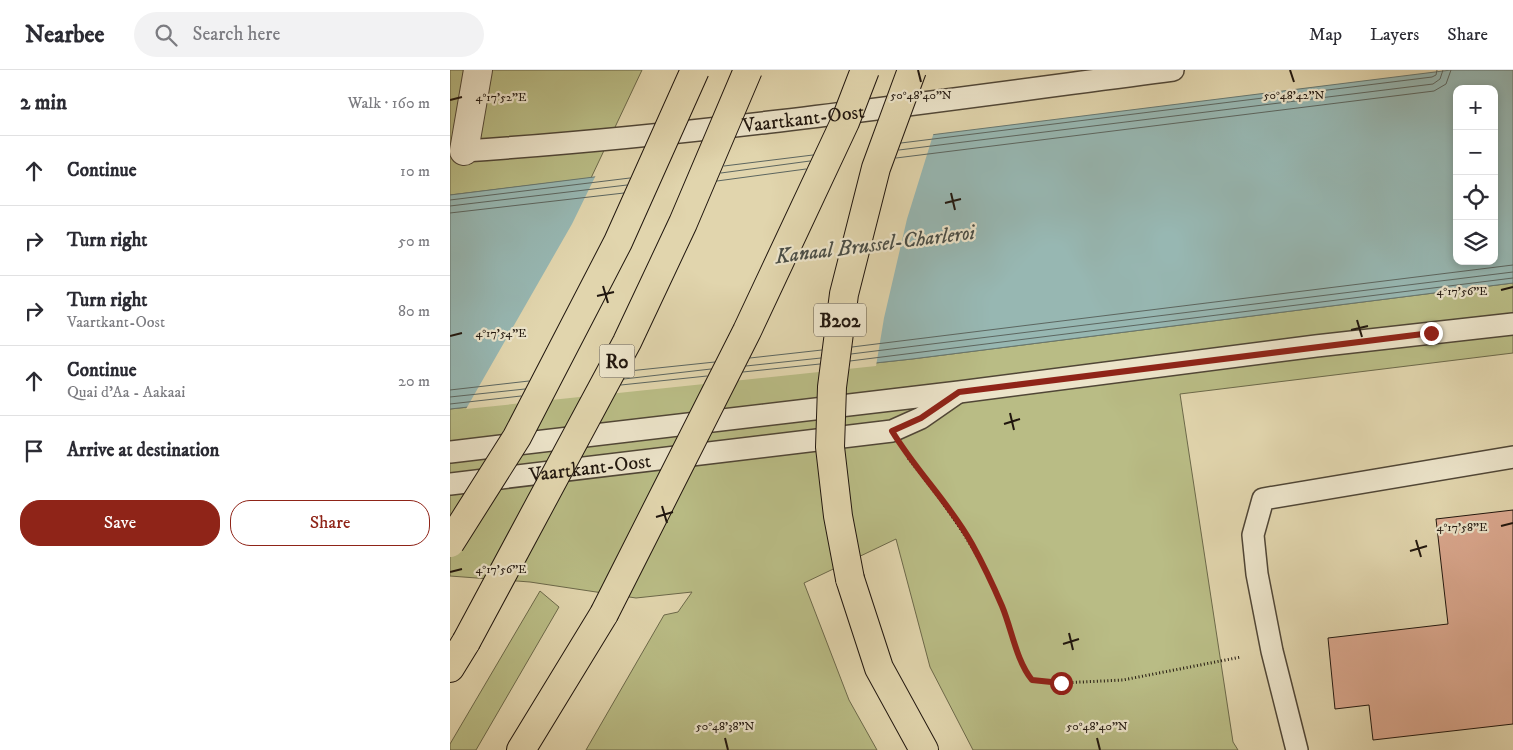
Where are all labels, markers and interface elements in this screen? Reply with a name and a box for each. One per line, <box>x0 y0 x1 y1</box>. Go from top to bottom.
search box <box>134 12 484 57</box>
text: Nearbee <box>25 20 104 50</box>
icon: search <box>152 21 180 49</box>
text: Search here <box>192 23 280 46</box>
text: Map <box>1309 24 1342 46</box>
text: Layers <box>1370 24 1419 46</box>
text: Share <box>1447 24 1488 46</box>
map controls <box>1453 85 1498 265</box>
button: + <box>1453 85 1498 130</box>
text: 50°48'40"N <box>890 88 952 103</box>
text: 50°48'42"N <box>1264 88 1325 103</box>
text: 2 min <box>20 90 67 116</box>
text: 4°17'52"E <box>476 90 527 105</box>
text: Walk · 160 m <box>348 93 430 113</box>
street label: Vaartkant-Oost <box>740 100 866 139</box>
button: − <box>1453 130 1498 175</box>
icon: ahead <box>20 157 48 185</box>
text: Continue <box>67 159 137 182</box>
text: 10 m <box>400 161 430 181</box>
button: locate <box>1453 175 1498 220</box>
water label: Kanaal Brussel-Charleroi <box>773 220 978 270</box>
button: layers <box>1453 220 1498 265</box>
icon: right <box>20 227 48 255</box>
text: Turn right <box>67 229 147 252</box>
text: 50 m <box>398 231 430 251</box>
text: 4°17'56"E <box>1436 284 1488 299</box>
text: Turn right <box>67 289 147 312</box>
icon: right <box>20 297 48 325</box>
text: 80 m <box>398 301 430 321</box>
road number: B202 <box>814 304 866 336</box>
text: Vaartkant-Oost <box>67 312 165 332</box>
route end <box>1420 322 1443 345</box>
text: 4°17'54"E <box>475 326 527 341</box>
road number: R0 <box>600 344 634 378</box>
text: Continue <box>67 359 137 382</box>
icon: ahead <box>20 367 48 395</box>
text: 20 m <box>398 371 430 391</box>
text: Quai d'Aa - Aakaai <box>67 382 185 402</box>
icon: arrive <box>20 437 48 465</box>
text: Arrive at destination <box>67 439 219 462</box>
street label: Vaartkant-Oost <box>527 449 653 489</box>
button: Save <box>20 500 220 546</box>
button: Share <box>230 500 430 546</box>
text: 4°17'58"E <box>1437 520 1488 535</box>
text: 4°17'56"E <box>475 562 527 577</box>
route start <box>1050 672 1073 695</box>
text: 50°48'38"N <box>696 719 754 734</box>
text: 50°48'40"N <box>1066 719 1128 734</box>

